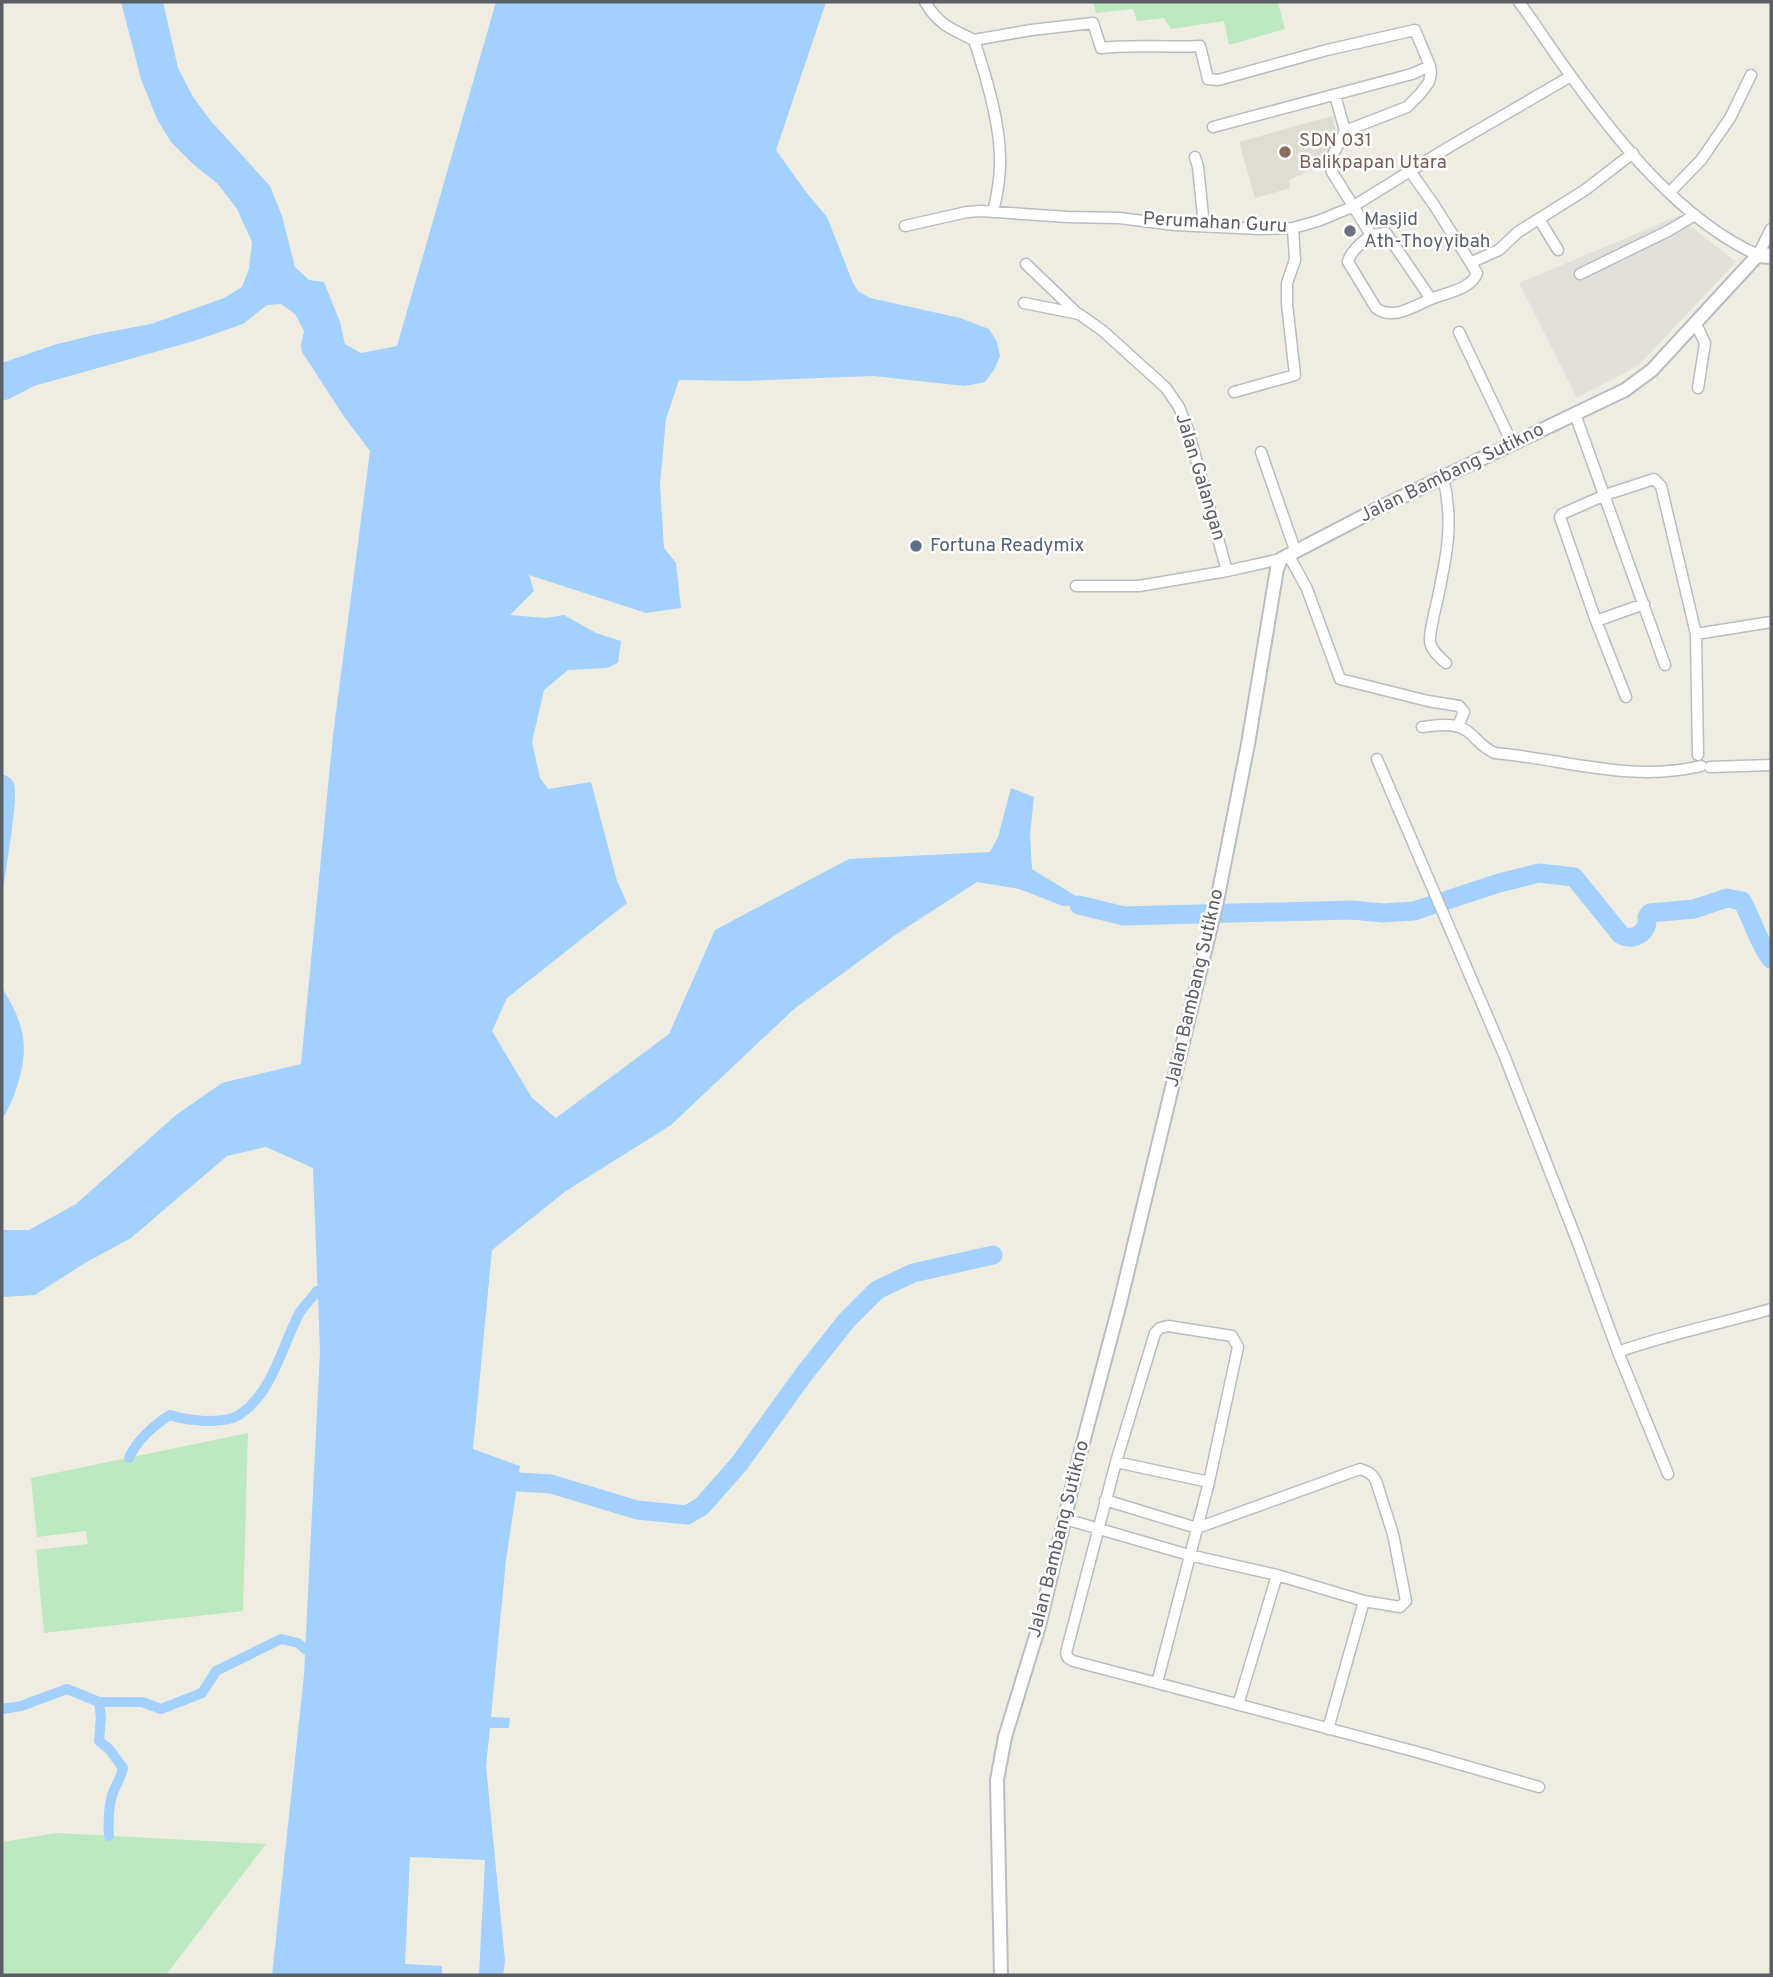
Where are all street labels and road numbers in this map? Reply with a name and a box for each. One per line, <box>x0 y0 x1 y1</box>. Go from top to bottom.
street label: Perumahan Guru <box>1142 207 1288 239</box>
street label: Jalan Galangan <box>1169 410 1231 544</box>
street label: Jalan Bambang Sutikno <box>1356 418 1548 528</box>
street label: Jalan Bambang Sutikno <box>1161 887 1229 1089</box>
street label: Jalan Bambang Sutikno <box>1023 1438 1095 1640</box>

